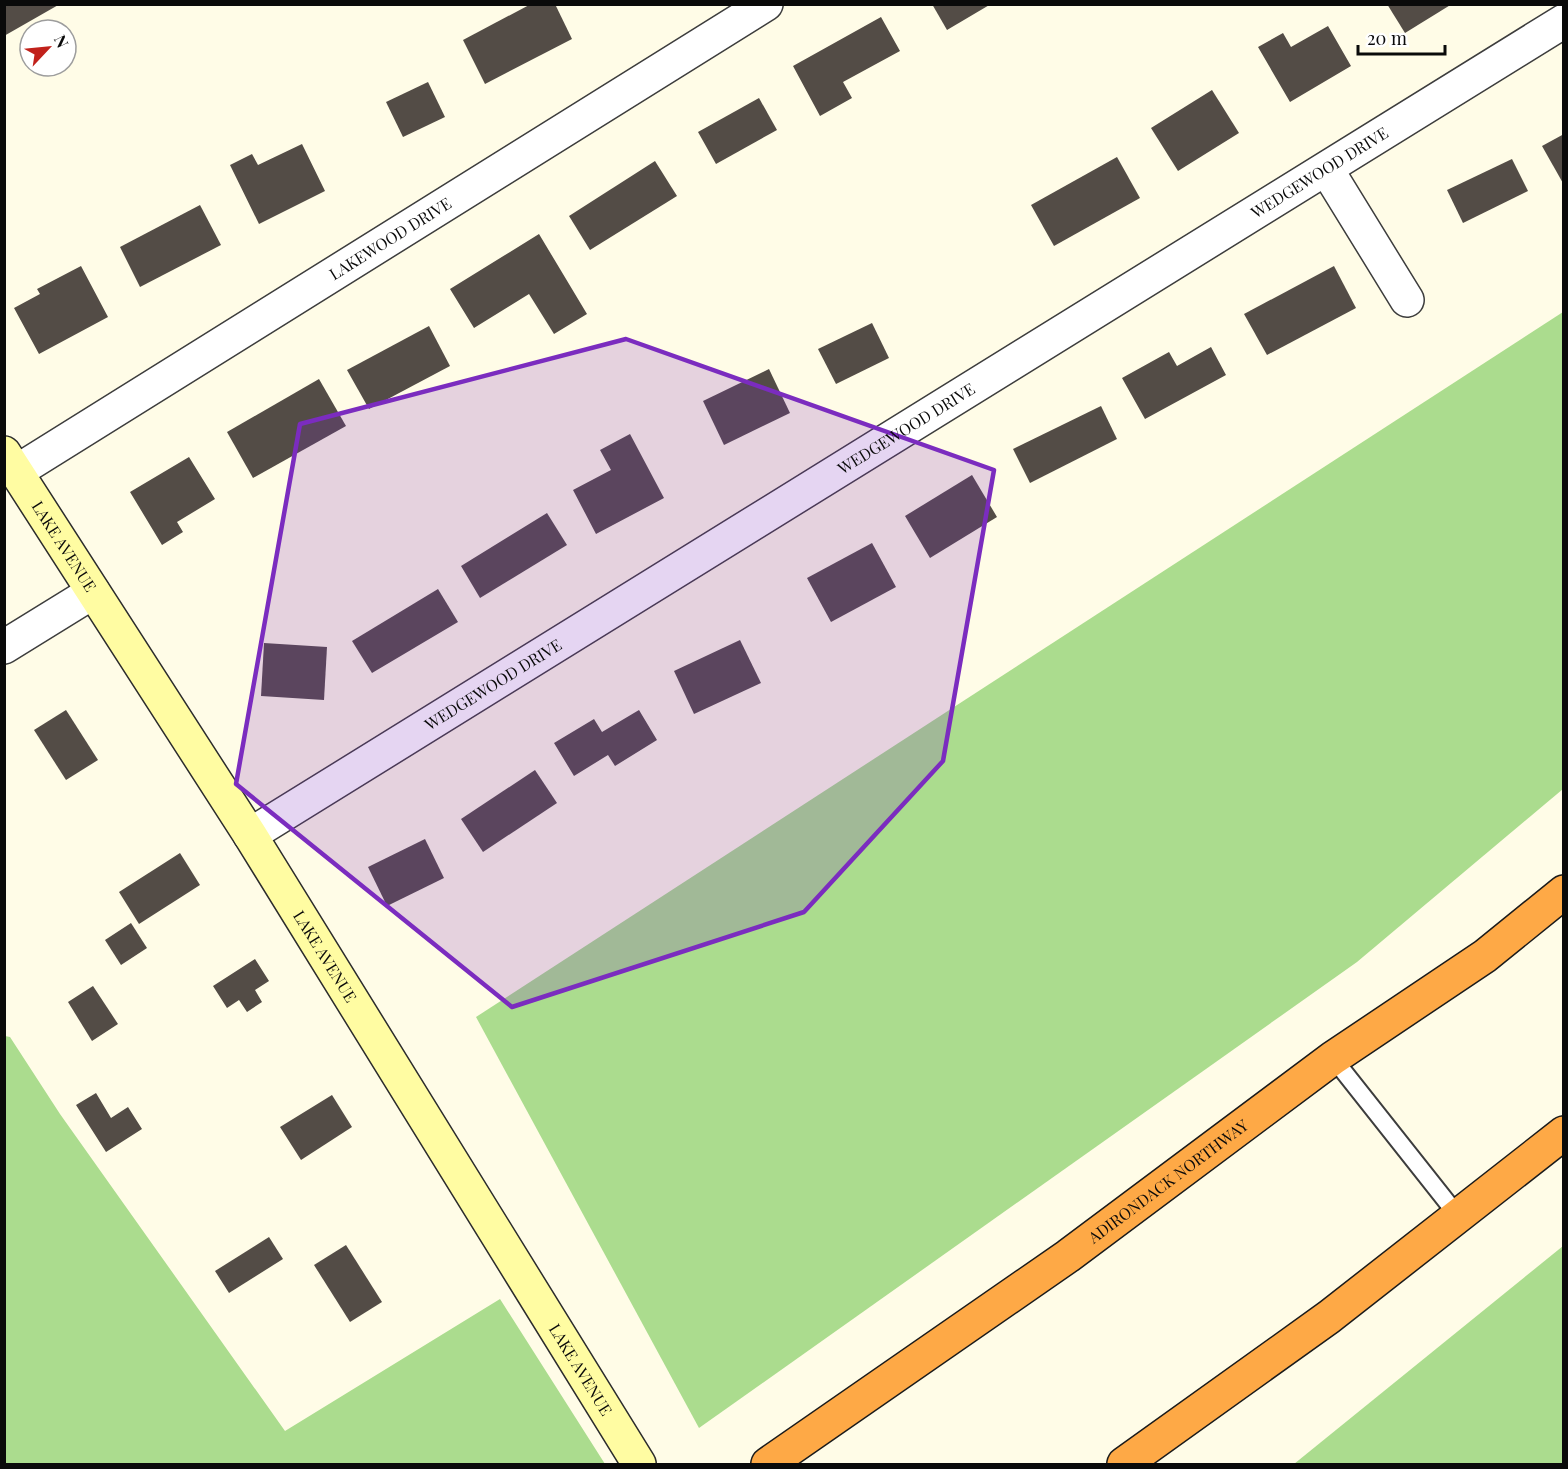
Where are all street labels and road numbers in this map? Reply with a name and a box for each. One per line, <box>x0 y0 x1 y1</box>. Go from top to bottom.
street label: WEDGEWOOD DRIVE <box>1246 122 1392 223</box>
street label: LAKEWOOD DRIVE <box>325 192 455 284</box>
street label: WEDGEWOOD DRIVE <box>833 378 978 479</box>
street label: LAKE AVENUE <box>28 497 101 595</box>
street label: WEDGEWOOD DRIVE <box>420 634 565 735</box>
street label: LAKE AVENUE <box>289 906 362 1006</box>
street label: ADIRONDACK NORTHWAY <box>1083 1114 1252 1248</box>
street label: LAKE AVENUE <box>545 1320 617 1419</box>

